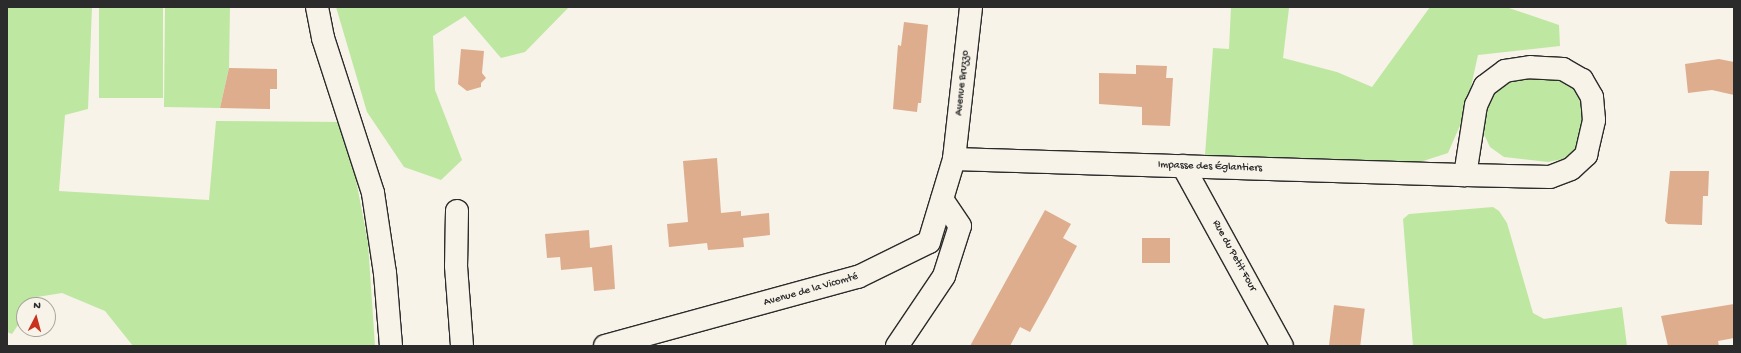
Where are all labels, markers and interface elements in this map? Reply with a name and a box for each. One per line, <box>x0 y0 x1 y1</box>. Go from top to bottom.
street label: Avenue Bruzzo <box>953 50 973 116</box>
street label: Impasse des Églantiers <box>1158 159 1262 175</box>
street label: Rue du Petit Four <box>1209 218 1259 294</box>
street label: Avenue de la Vicomté <box>762 270 860 310</box>
north arrow <box>16 297 56 337</box>
text: N <box>33 300 41 312</box>

